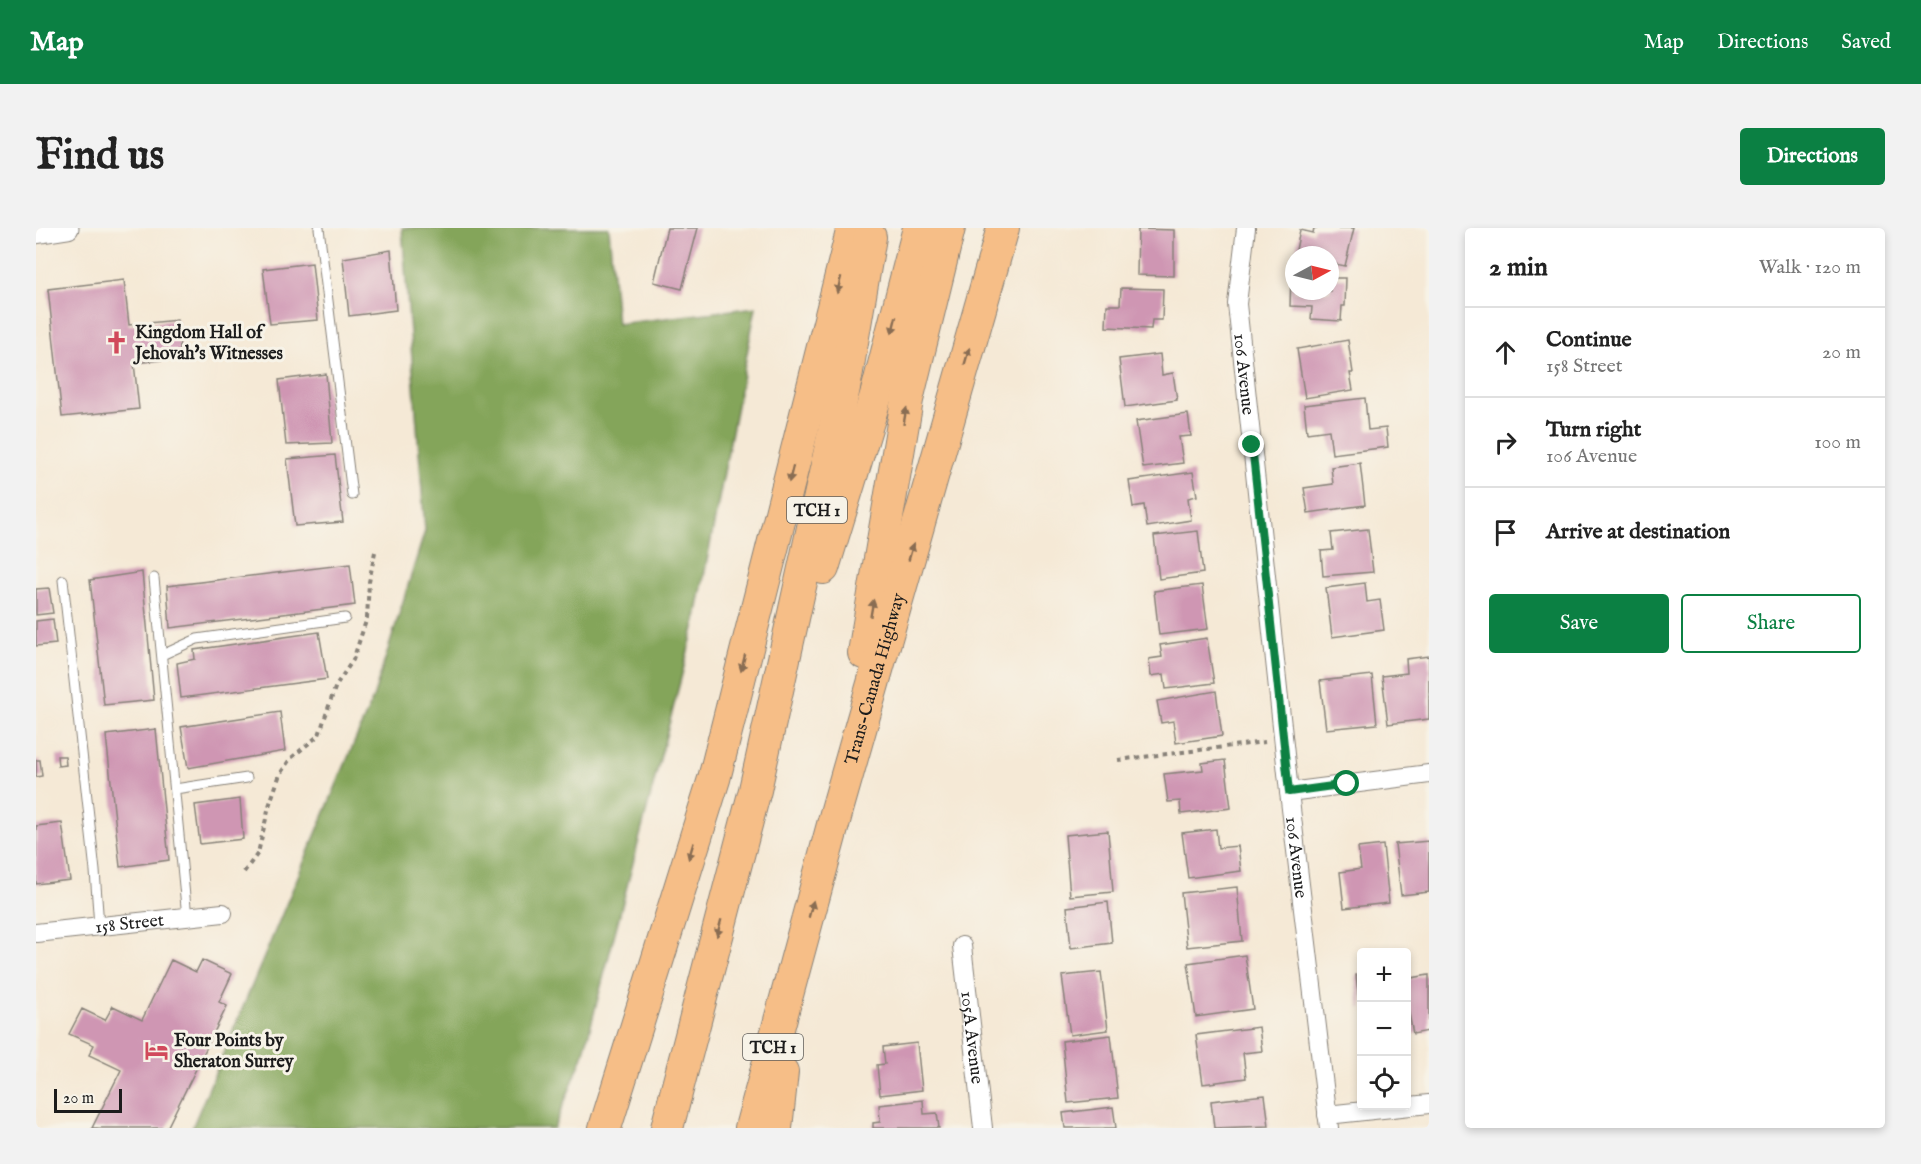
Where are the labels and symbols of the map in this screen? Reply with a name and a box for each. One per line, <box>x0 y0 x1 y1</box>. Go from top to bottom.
north arrow <box>1285 246 1339 300</box>
one-way arrow <box>833 276 843 294</box>
one-way arrow <box>888 316 898 335</box>
place label: Kingdom Hall of Jehovah's Witnesses <box>133 322 283 366</box>
church icon: Kingdom Hall of Jehovah's Witnesses <box>104 329 130 355</box>
street label: 106 Avenue <box>1227 332 1259 416</box>
one-way arrow <box>963 347 972 365</box>
one-way arrow <box>901 406 910 425</box>
route end <box>1238 431 1264 457</box>
one-way arrow <box>786 465 796 483</box>
road number: TCH 1 <box>787 497 847 523</box>
one-way arrow <box>907 543 916 561</box>
street label: Trans-Canada Highway <box>841 590 911 768</box>
one-way arrow <box>868 598 877 617</box>
one-way arrow <box>738 654 748 672</box>
route start <box>1333 770 1359 796</box>
street label: 106 Avenue <box>1279 815 1312 900</box>
one-way arrow <box>686 842 695 860</box>
one-way arrow <box>806 900 816 918</box>
street label: 158 Street <box>94 909 165 940</box>
one-way arrow <box>714 918 724 937</box>
street label: 105A Avenue <box>954 990 988 1085</box>
place label: Four Points by Sheraton Surrey <box>174 1030 295 1074</box>
road number: TCH 1 <box>743 1034 803 1060</box>
hotel icon: Four Points by Sheraton Surrey <box>143 1037 169 1063</box>
scale bar <box>54 1086 122 1114</box>

